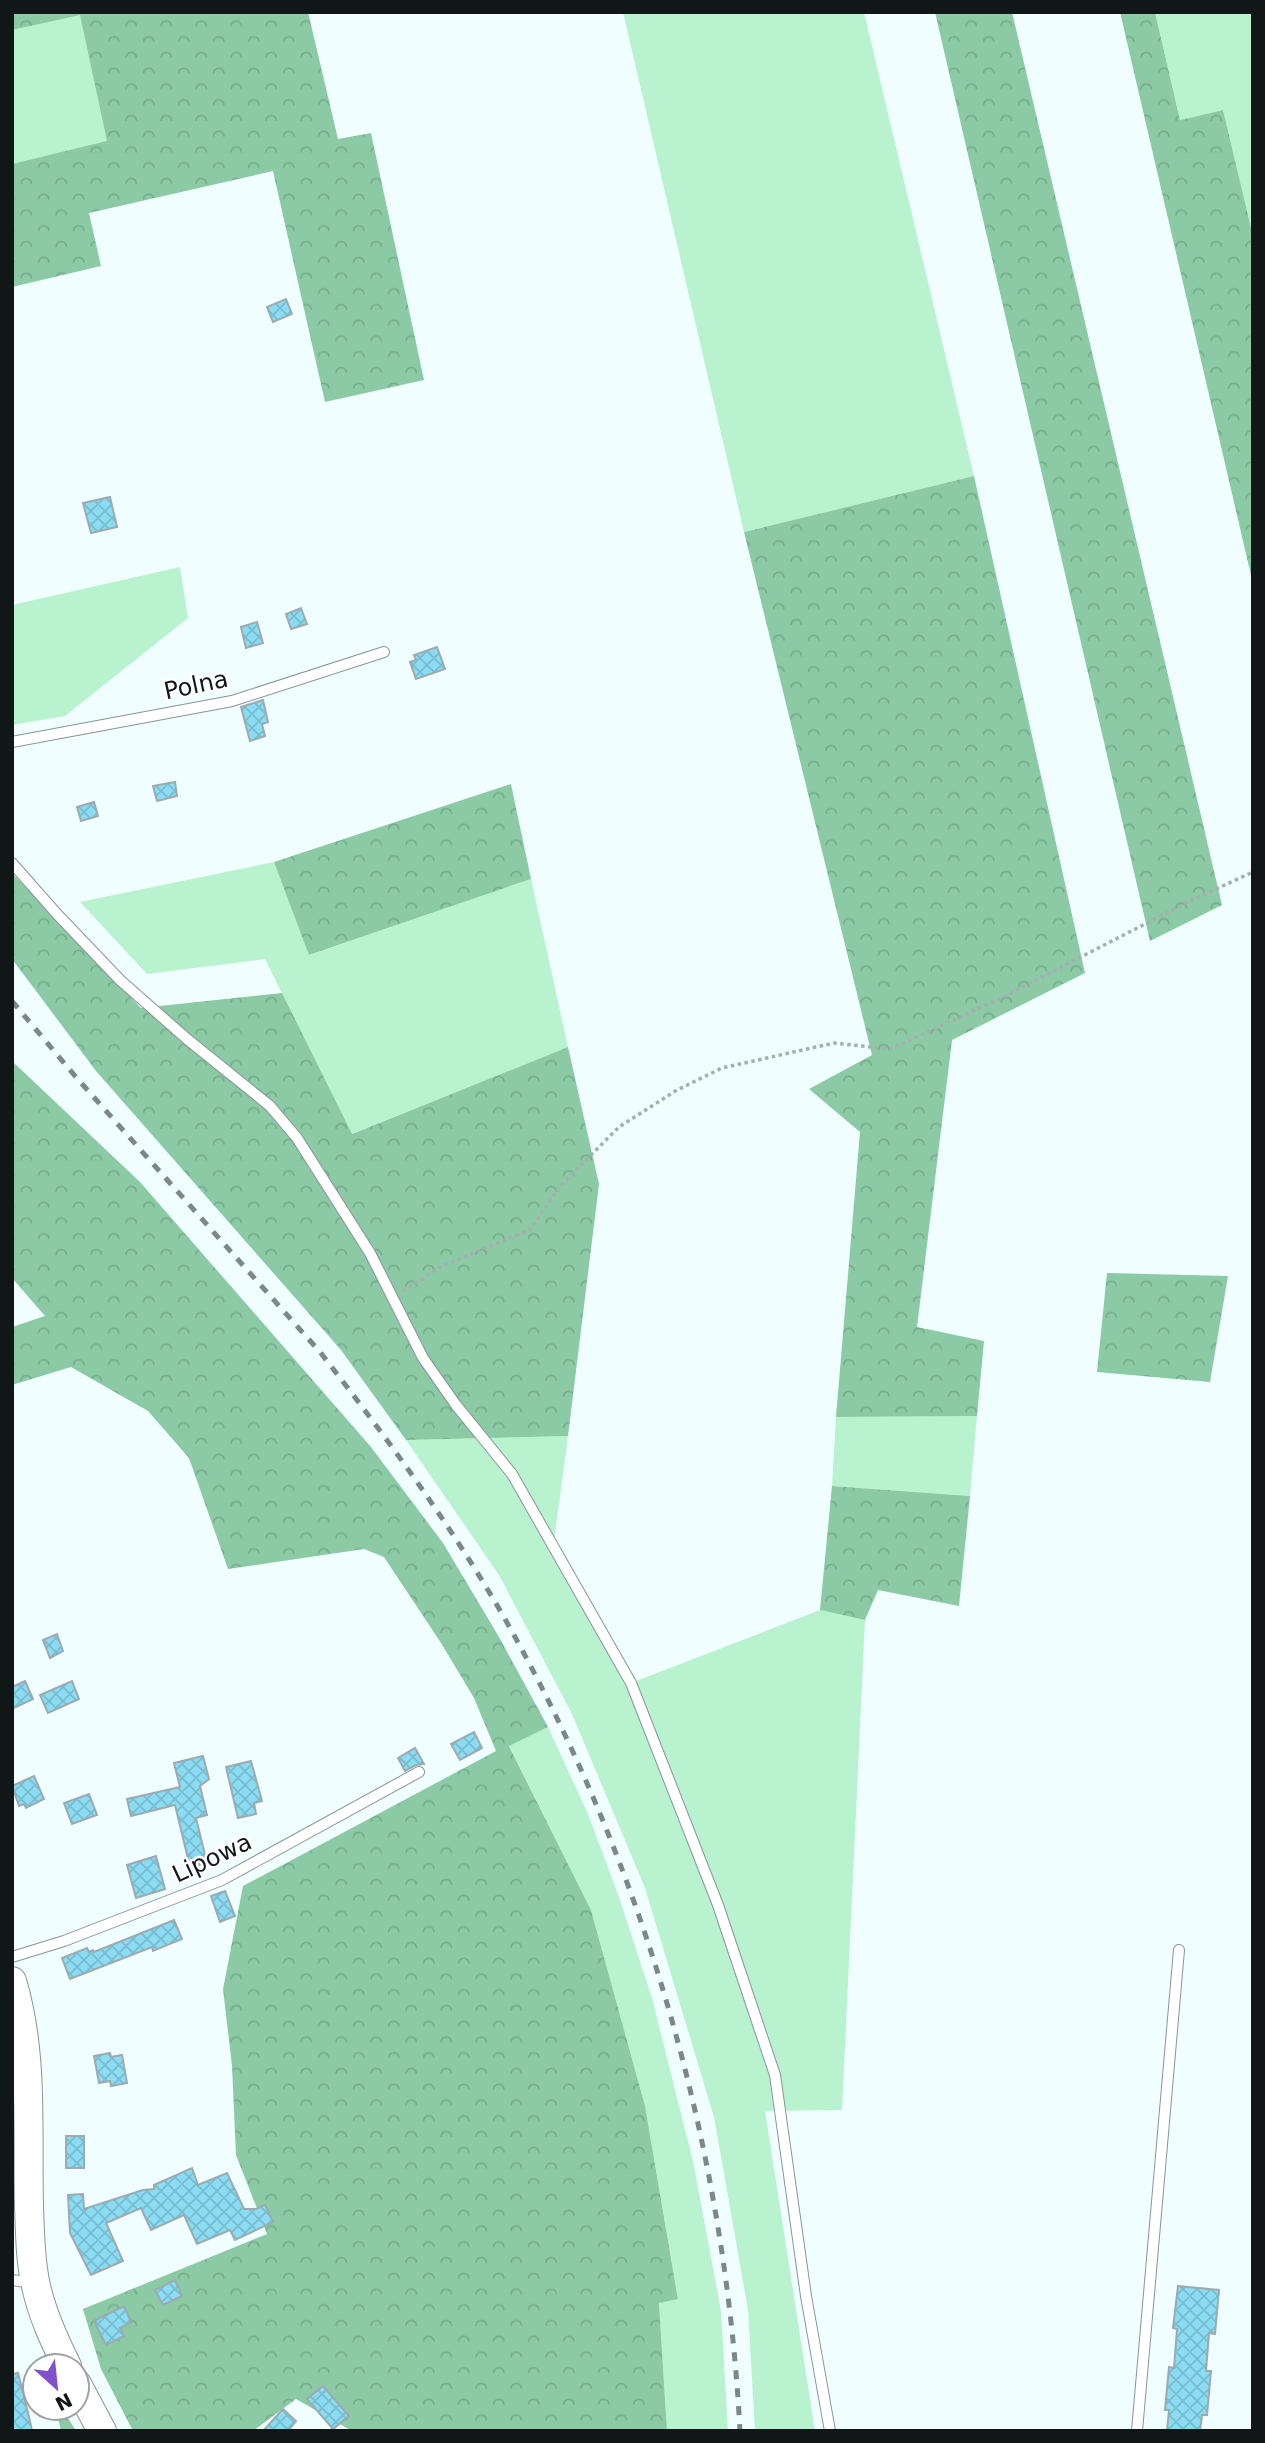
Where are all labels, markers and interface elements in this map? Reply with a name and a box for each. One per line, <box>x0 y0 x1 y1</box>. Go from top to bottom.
street label: Polna <box>161 665 231 705</box>
street label: Lipowa <box>168 1827 256 1889</box>
north arrow <box>21 2352 91 2422</box>
text: N <box>52 2389 76 2416</box>

